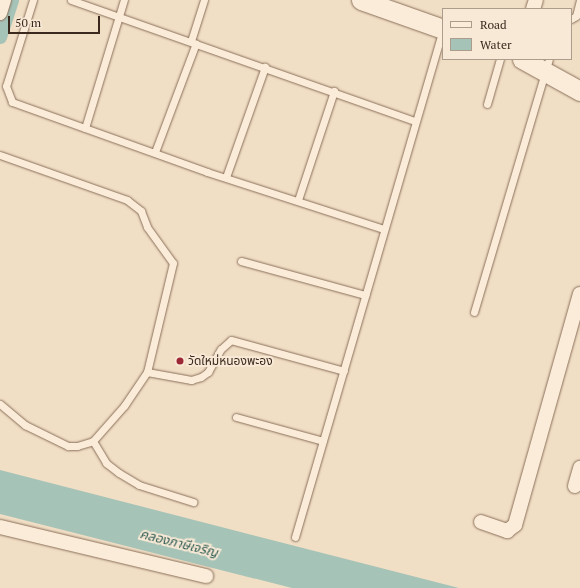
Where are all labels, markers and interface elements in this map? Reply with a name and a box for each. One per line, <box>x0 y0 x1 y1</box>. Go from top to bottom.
scale bar <box>10 8 102 34</box>
legend <box>442 8 572 60</box>
text: 50 m <box>15 15 41 30</box>
text: Road <box>480 17 507 32</box>
text: Water <box>480 37 512 52</box>
place label: วัดใหม่หนองพะอง <box>188 354 273 368</box>
marker: วัดใหม่หนองพะอง <box>175 356 185 366</box>
water label: คลองภาษีเจริญ <box>138 526 220 560</box>

